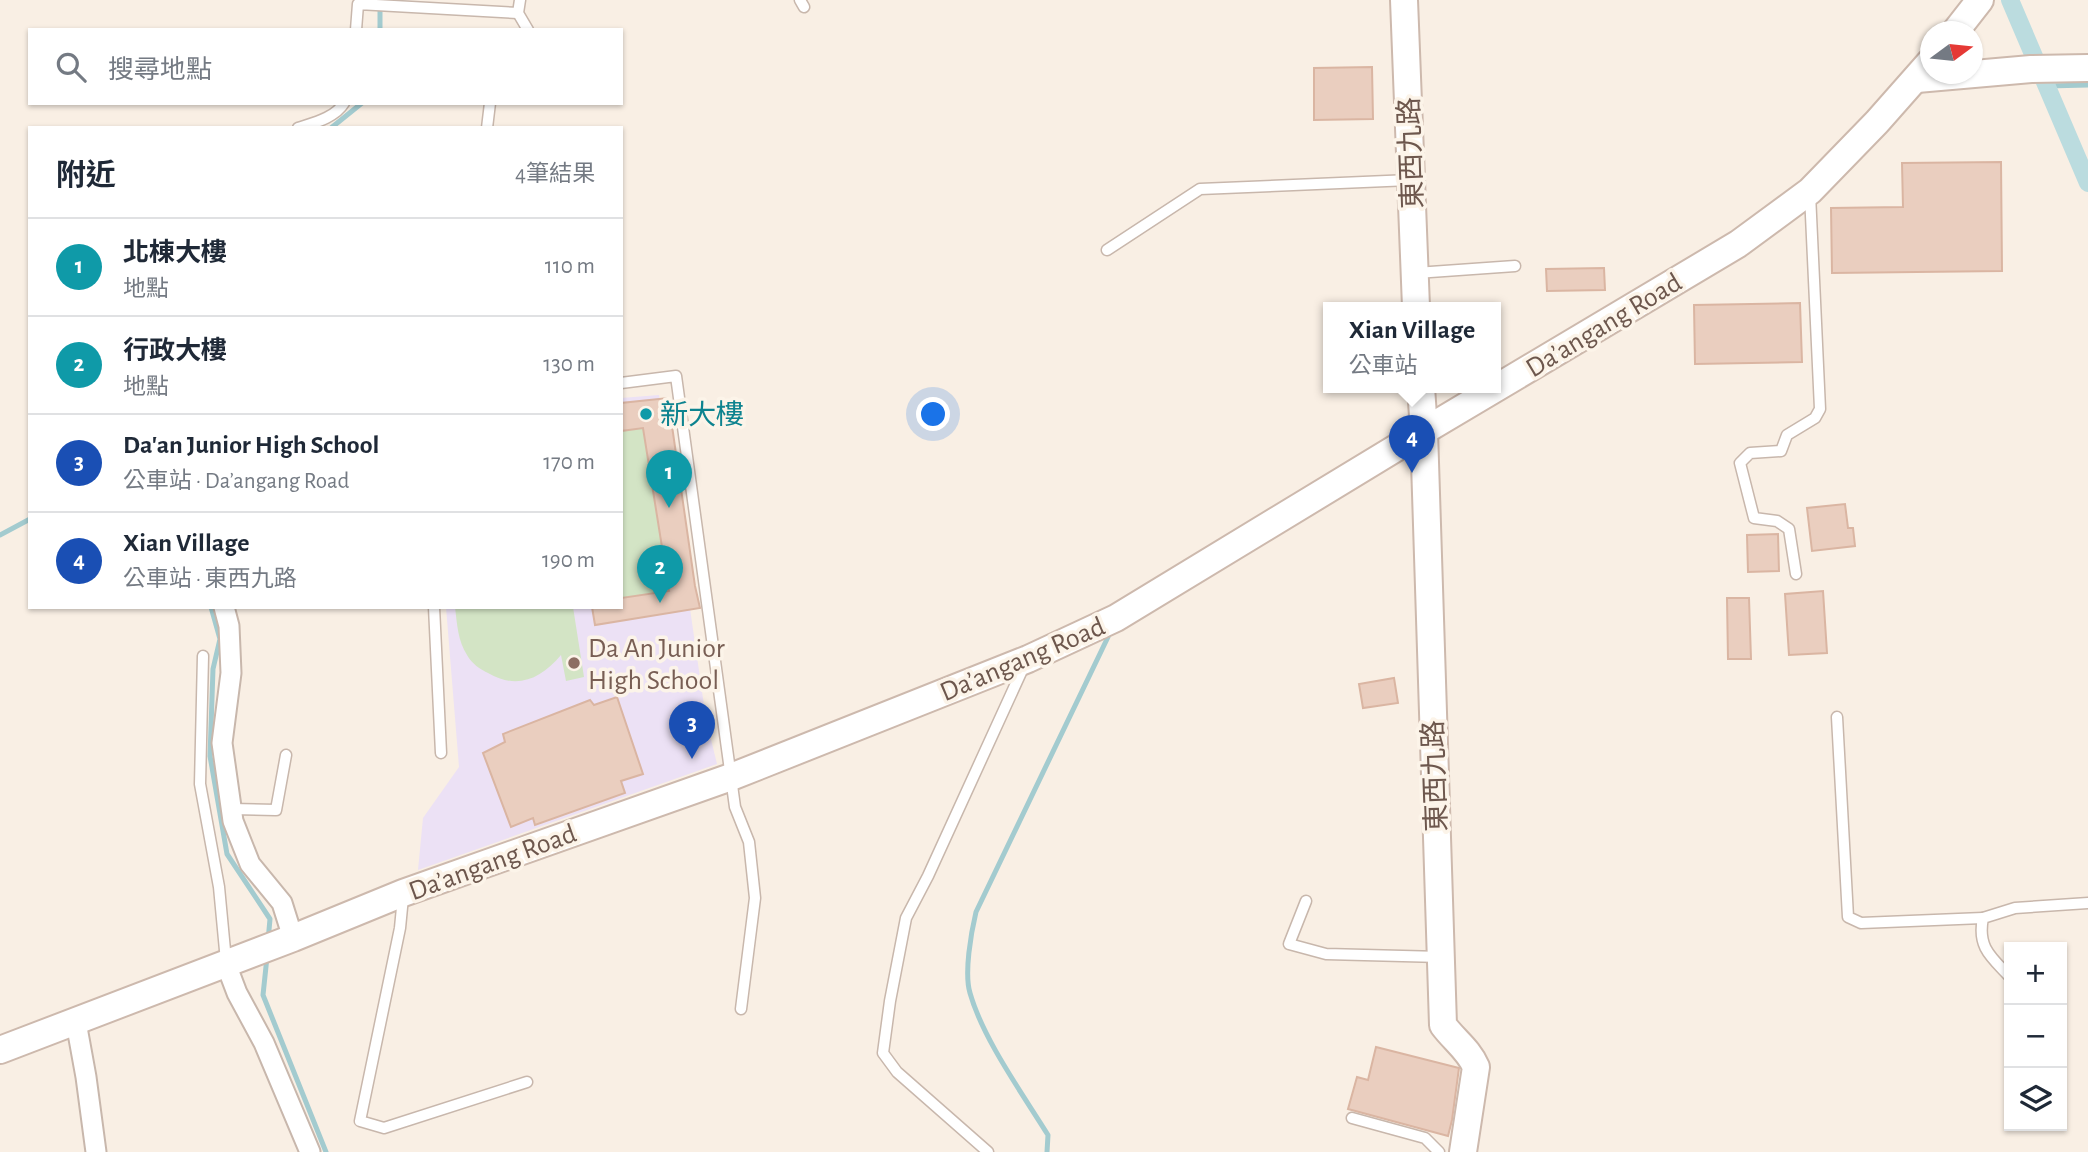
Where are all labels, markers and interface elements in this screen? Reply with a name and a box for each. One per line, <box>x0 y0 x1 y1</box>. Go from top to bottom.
north arrow <box>1920 21 1983 84</box>
search box <box>28 28 623 105</box>
icon: search <box>52 48 90 86</box>
text: 搜尋地點 <box>108 57 212 83</box>
street label: 東西九路 <box>1394 96 1428 209</box>
text: 附近 <box>56 161 116 191</box>
text: 4筆結果 <box>515 163 595 186</box>
text: 北棟大樓 <box>123 240 227 266</box>
text: 1 <box>75 255 83 278</box>
text: 110 m <box>545 255 595 278</box>
street label: Da’angang Road <box>1521 268 1687 383</box>
text: 地點 <box>123 278 169 301</box>
popup <box>1323 302 1501 393</box>
text: Xian Village <box>1349 317 1475 343</box>
text: 行政大樓 <box>123 338 227 364</box>
text: 2 <box>74 353 84 376</box>
text: 130 m <box>543 353 595 376</box>
text: 公車站 <box>1349 355 1418 378</box>
text: 地點 <box>123 376 169 399</box>
your location <box>916 397 950 431</box>
place label: 新大樓 <box>660 400 744 430</box>
marker: 新大樓 <box>638 406 654 422</box>
pin: 4 <box>1389 415 1435 473</box>
text: Da'an Junior High School <box>123 432 379 458</box>
pin: 1 <box>646 450 692 508</box>
text: 3 <box>74 451 84 474</box>
text: 170 m <box>543 451 595 474</box>
text: 公車站 · Da’angang Road <box>123 470 350 493</box>
text: Xian Village <box>123 530 249 556</box>
pin: 2 <box>637 545 683 603</box>
text: 4 <box>73 549 85 572</box>
text: 190 m <box>542 549 595 572</box>
text: 公車站 · 東西九路 <box>123 568 297 591</box>
street label: Da’angang Road <box>936 613 1109 707</box>
place label: Da An Junior High School <box>588 635 725 695</box>
marker: Da An Junior High School <box>566 655 582 671</box>
pin: 3 <box>669 701 715 759</box>
street label: 東西九路 <box>1418 719 1452 832</box>
street label: Da’angang Road <box>405 820 580 906</box>
map controls <box>2004 942 2067 1131</box>
button: + <box>2004 942 2067 1005</box>
button: − <box>2004 1005 2067 1068</box>
button: layers <box>2004 1068 2067 1131</box>

